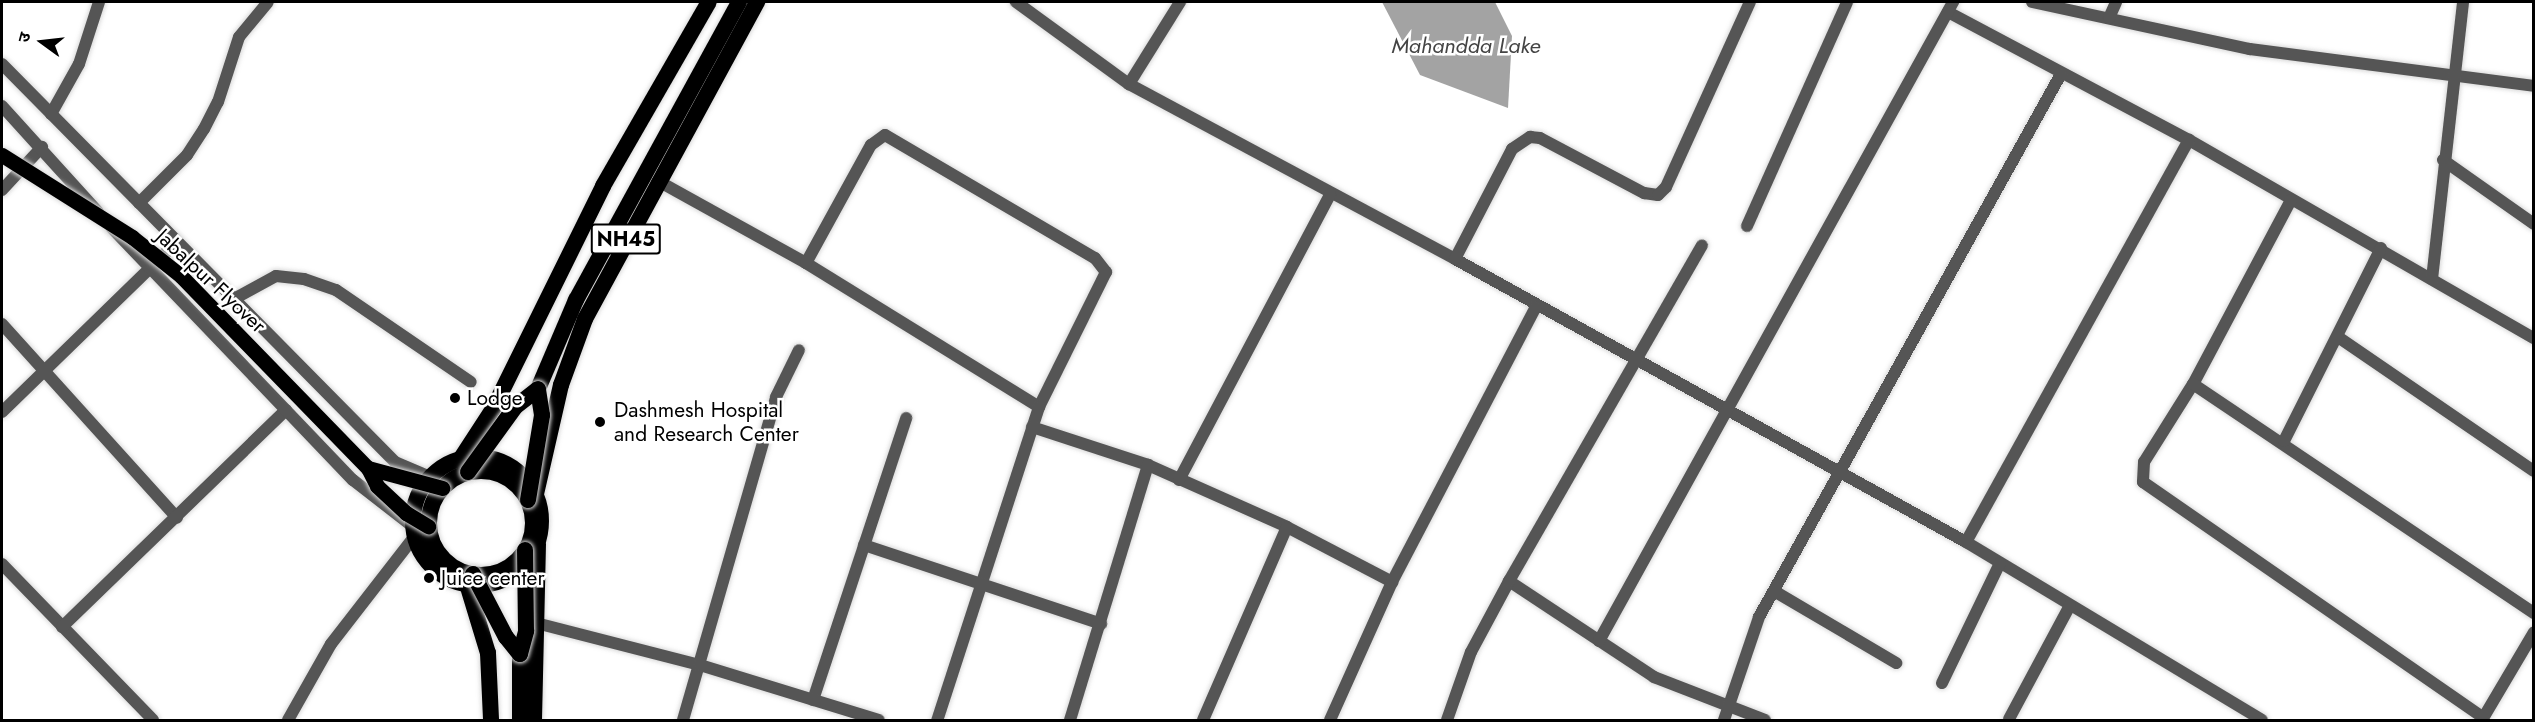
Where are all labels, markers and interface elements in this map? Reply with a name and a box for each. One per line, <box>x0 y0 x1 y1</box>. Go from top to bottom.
north arrow <box>12 12 72 72</box>
text: उ <box>12 30 36 45</box>
water label: Mahandda Lake <box>1392 33 1540 59</box>
road number: NH45 <box>590 222 662 256</box>
street label: Jabalpur Flyover <box>151 224 271 338</box>
place label: Lodge <box>467 385 523 411</box>
marker: Lodge <box>448 391 462 405</box>
place label: Dashmesh Hospital and Research Center <box>614 397 799 447</box>
marker: Dashmesh Hospital and Research Center <box>591 413 609 431</box>
place label: Juice center <box>441 565 545 591</box>
marker: Juice center <box>422 571 436 585</box>

